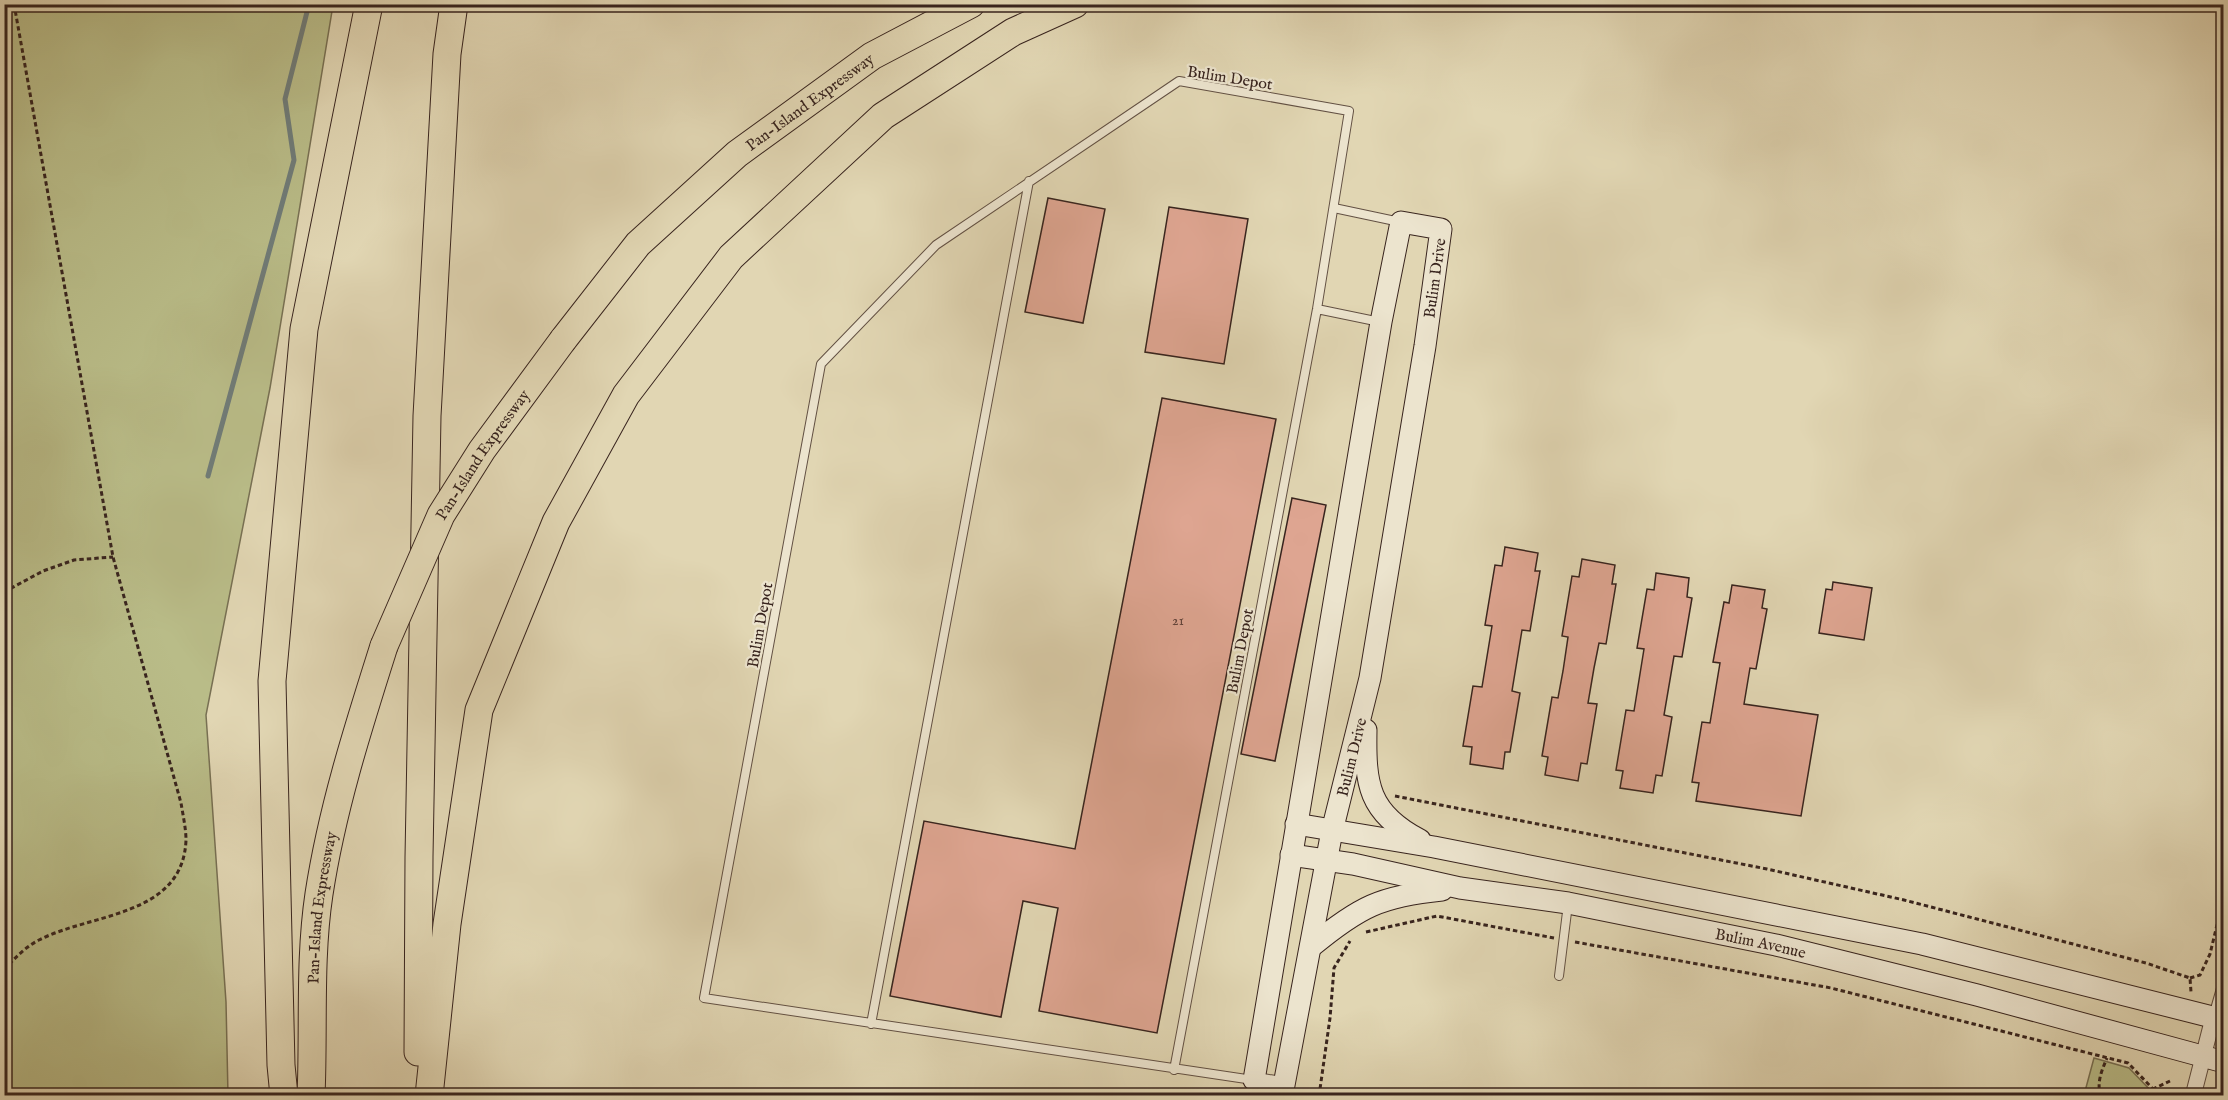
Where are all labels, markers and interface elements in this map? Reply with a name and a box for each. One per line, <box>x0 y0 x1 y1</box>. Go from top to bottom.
street label: Pan-Island Expressway <box>742 50 879 156</box>
street label: Bulim Depot <box>1185 62 1274 96</box>
street label: Bulim Drive <box>1420 237 1451 320</box>
street label: Pan-Island Expressway <box>432 386 535 524</box>
street label: Bulim Depot <box>744 581 778 670</box>
street label: Bulim Depot <box>1223 607 1259 696</box>
house number: 21 <box>1172 612 1184 630</box>
street label: Bulim Drive <box>1333 716 1372 799</box>
street label: Pan-Island Expressway <box>305 830 343 984</box>
street label: Bulim Avenue <box>1713 925 1808 964</box>

